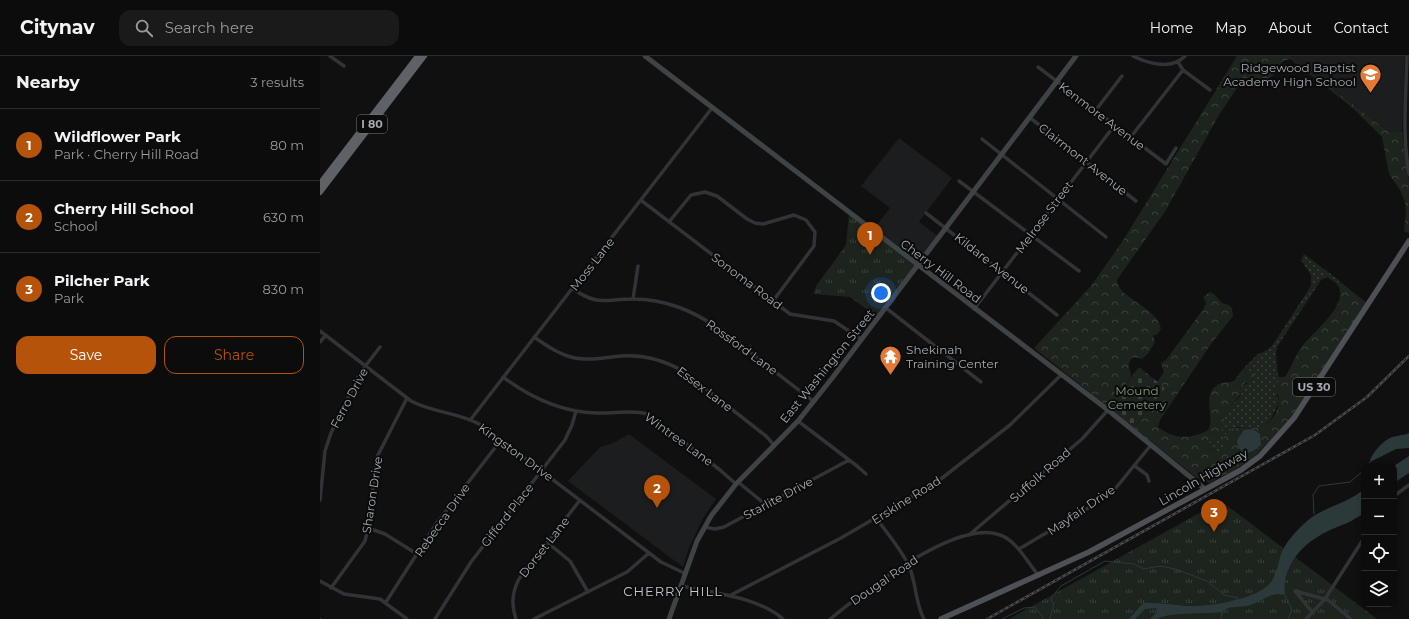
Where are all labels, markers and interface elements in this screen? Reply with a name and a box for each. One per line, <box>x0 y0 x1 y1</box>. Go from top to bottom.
search box <box>119 10 399 46</box>
text: Citynav <box>20 16 95 39</box>
icon: search <box>133 17 155 39</box>
text: Search here <box>165 18 254 37</box>
text: Home <box>1150 19 1193 37</box>
text: Map <box>1215 19 1246 37</box>
text: About <box>1268 19 1312 37</box>
text: Contact <box>1334 19 1389 37</box>
place label: Ridgewood Baptist Academy High School <box>1223 60 1356 89</box>
school or university icon: Ridgewood Baptist Academy High School <box>1358 61 1384 94</box>
text: Nearby <box>16 72 80 92</box>
text: 3 results <box>250 74 304 90</box>
street label: Kenmore Avenue <box>1056 79 1148 153</box>
road number: I 80 <box>357 115 387 133</box>
street label: Clairmont Avenue <box>1036 120 1130 198</box>
text: Wildflower Park <box>54 127 181 146</box>
text: 1 <box>26 137 32 153</box>
text: 80 m <box>270 137 304 153</box>
text: Park · Cherry Hill Road <box>54 146 199 162</box>
street label: Melrose Street <box>1012 178 1076 256</box>
text: Cherry Hill School <box>54 199 194 218</box>
text: 2 <box>25 209 33 225</box>
text: 630 m <box>263 209 304 225</box>
text: School <box>54 218 98 234</box>
pin: 1 <box>857 222 883 255</box>
street label: Kildare Avenue <box>952 229 1032 297</box>
street label: Moss Lane <box>567 234 617 294</box>
street label: Cherry Hill Road <box>898 236 984 306</box>
street label: Sonoma Road <box>709 249 785 313</box>
text: Pilcher Park <box>54 271 150 290</box>
text: 3 <box>25 281 33 297</box>
text: 830 m <box>263 281 304 297</box>
your location <box>871 283 891 303</box>
text: Park <box>54 290 84 306</box>
street label: East Washington Street <box>777 306 878 426</box>
street label: Rossford Lane <box>703 316 781 378</box>
button: Save <box>16 336 156 374</box>
button: Share <box>164 336 304 374</box>
place label: Shekinah Training Center <box>906 342 999 371</box>
temple icon: Shekinah Training Center <box>878 343 904 376</box>
street label: Essex Lane <box>674 363 736 415</box>
street label: Ferro Drive <box>327 365 371 431</box>
road number: US 30 <box>1293 378 1335 396</box>
park label: Mound Cemetery <box>1108 383 1167 412</box>
street label: Wintree Lane <box>642 409 716 469</box>
street label: Kingston Drive <box>476 420 556 484</box>
street label: Suffolk Road <box>1006 444 1074 506</box>
street label: Lincoln Highway <box>1156 445 1250 508</box>
street label: Sharon Drive <box>359 456 385 534</box>
map controls <box>1361 463 1397 607</box>
button: + <box>1361 463 1397 499</box>
street label: Starlite Drive <box>741 473 815 523</box>
street label: Erskine Road <box>869 473 943 527</box>
pin: 2 <box>644 475 670 508</box>
street label: Rebecca Drive <box>411 480 473 560</box>
street label: Gifford Place <box>477 480 537 550</box>
street label: Mayfair Drive <box>1044 482 1118 538</box>
pin: 3 <box>1201 499 1227 532</box>
button: − <box>1361 499 1397 535</box>
street label: Dorset Lane <box>516 514 572 580</box>
button: locate <box>1361 535 1397 571</box>
street label: Dougal Road <box>847 552 921 608</box>
button: layers <box>1361 571 1397 607</box>
district label: CHERRY HILL <box>623 583 723 599</box>

